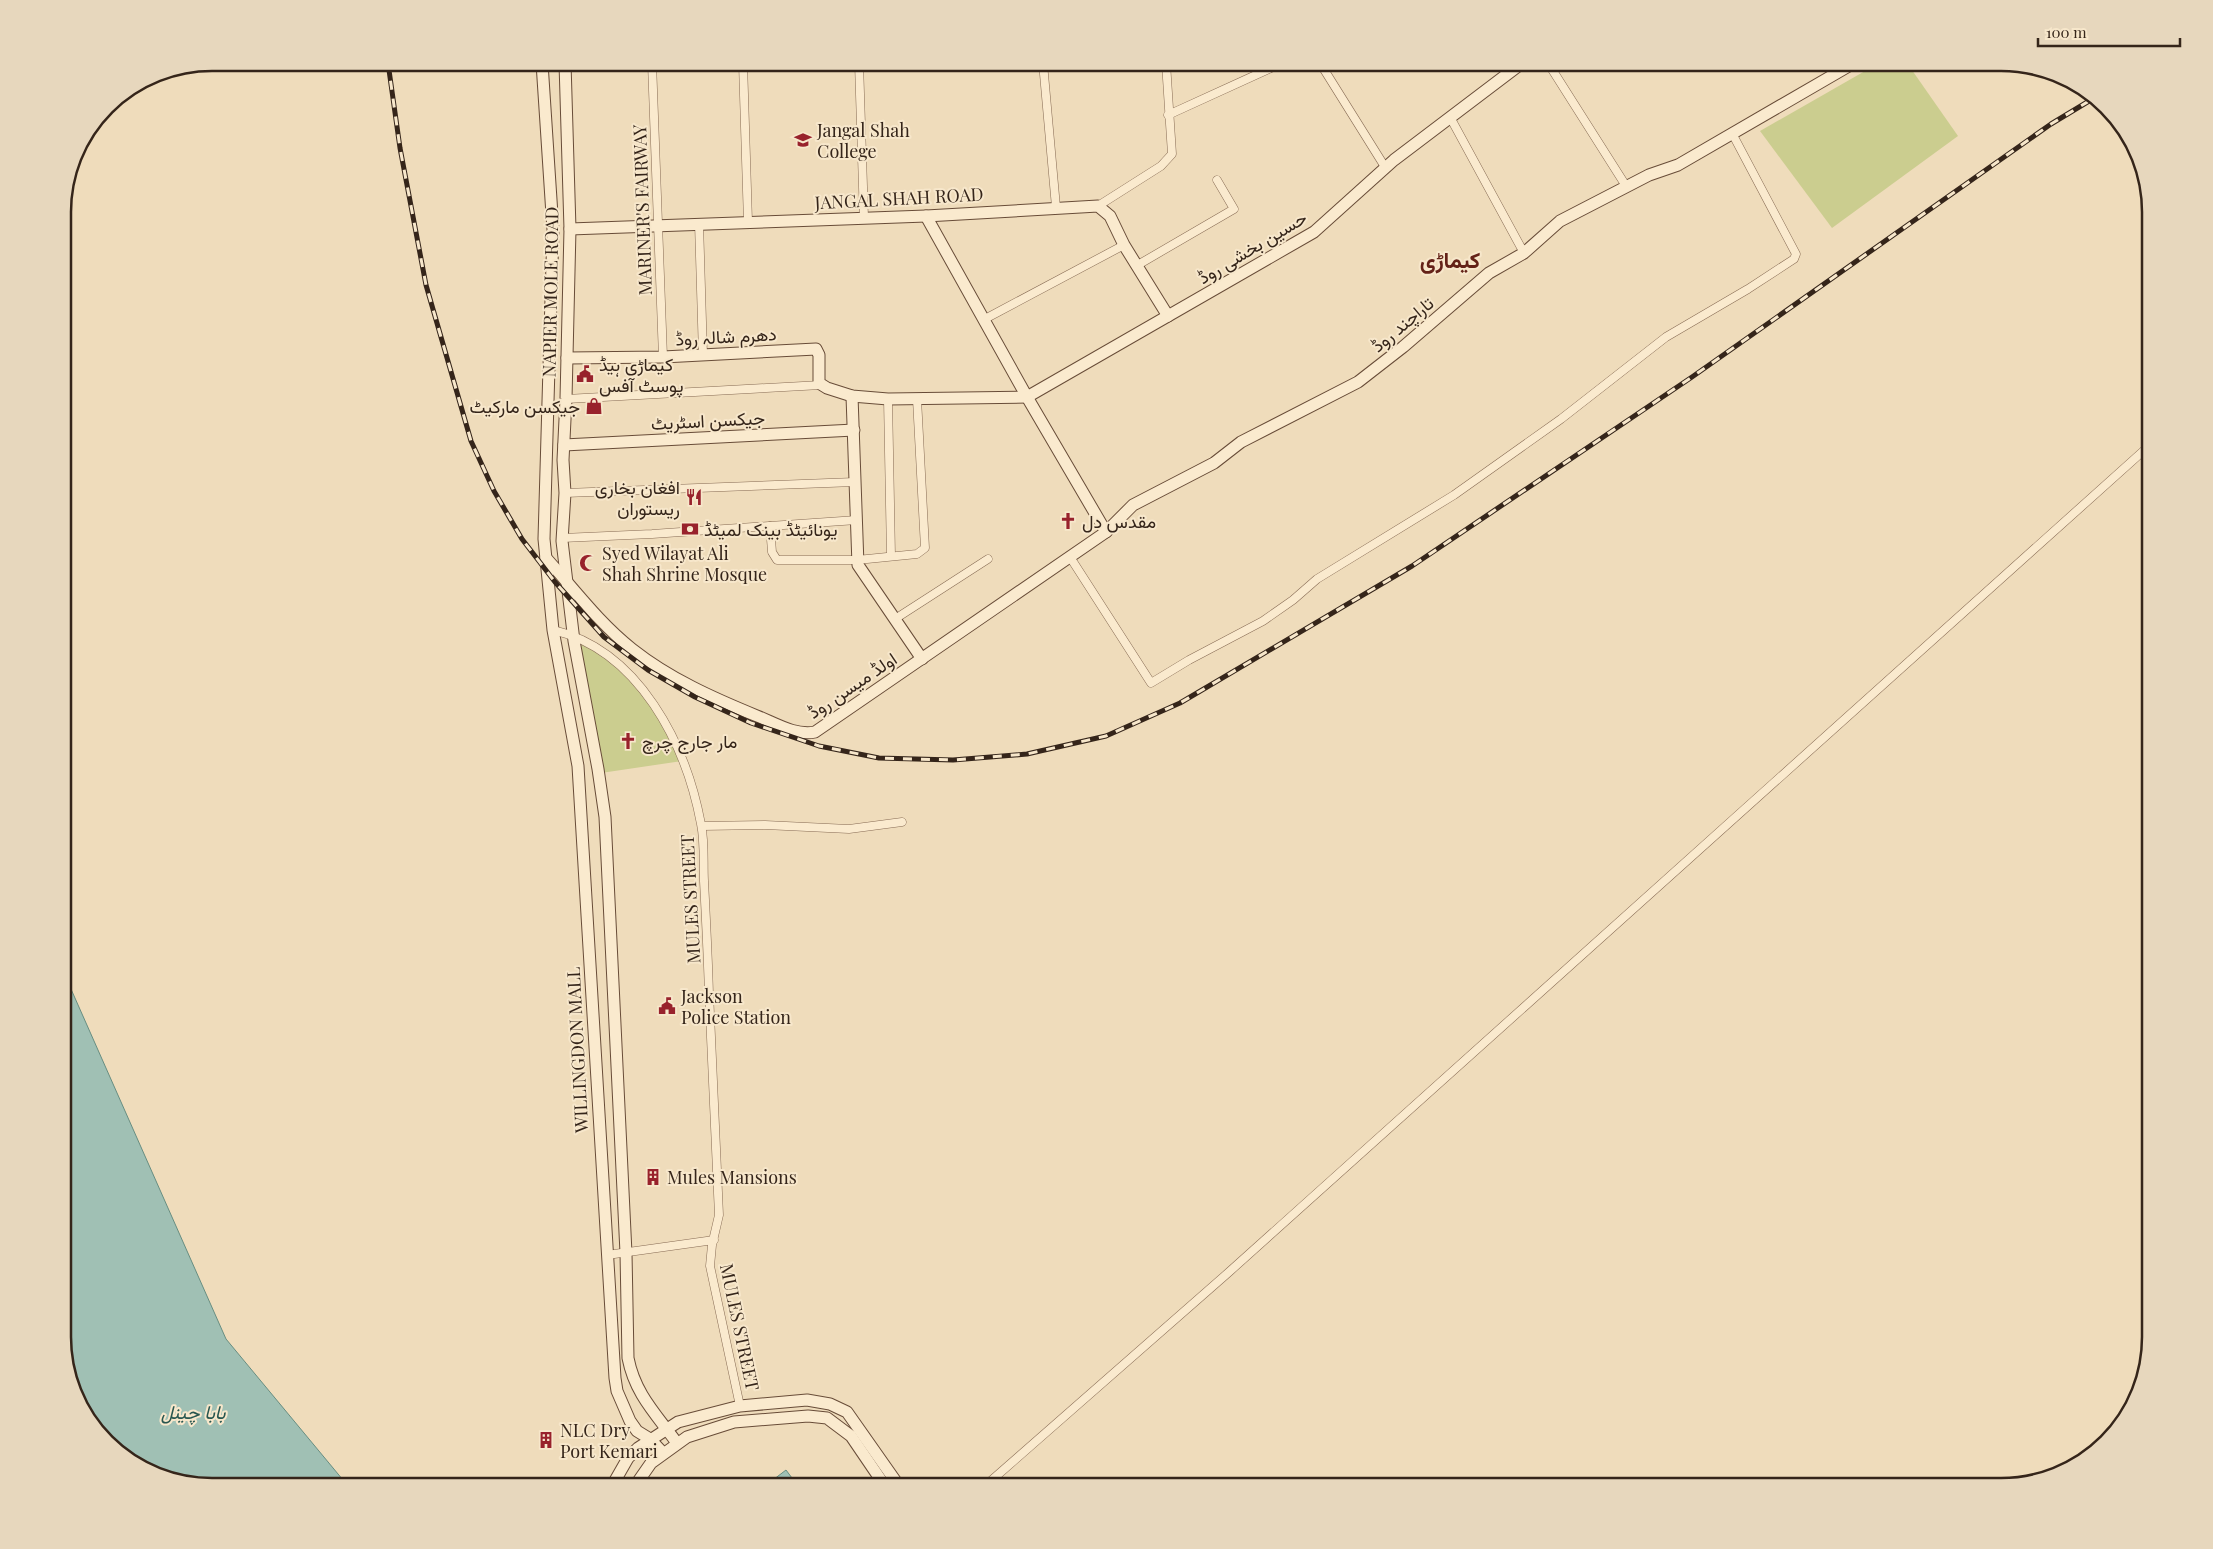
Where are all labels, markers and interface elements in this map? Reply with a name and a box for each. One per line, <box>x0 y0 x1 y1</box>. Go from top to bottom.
scale bar <box>2038 15 2180 47</box>
text: 100 m <box>2046 22 2087 42</box>
place label: Jangal Shah College <box>816 118 910 163</box>
street label: MARINER'S FAIRWAY <box>627 124 657 296</box>
school or university icon: Jangal Shah College <box>793 130 813 150</box>
street label: JANGAL SHAH ROAD <box>813 182 984 214</box>
street label: حسین بخشی روڈ <box>1193 205 1311 289</box>
street label: NAPIER MOLE ROAD <box>537 207 563 377</box>
district label: کیماڑی <box>1420 244 1480 274</box>
street label: تاراچند روڈ <box>1366 291 1439 358</box>
street label: دھرم شالہ روڈ <box>675 321 777 352</box>
place label: کیماڑی ہیڈ پوسٹ آفس <box>599 352 684 398</box>
public building icon: کیماڑی ہیڈ پوسٹ آفس <box>575 364 595 384</box>
place label: جیکسن مارکیٹ <box>470 394 580 418</box>
shop icon: جیکسن مارکیٹ <box>584 396 604 416</box>
street label: جیکسن اسٹریٹ <box>650 405 766 435</box>
place label: افغان بخاری ریستوران <box>595 475 680 520</box>
restaurant icon: افغان بخاری ریستوران <box>684 487 704 507</box>
place label: مقدس دل <box>1082 509 1156 533</box>
church icon: مقدس دل <box>1058 511 1078 531</box>
place label: یونائیٹڈ بینک لمیٹڈ <box>704 517 838 541</box>
bank icon: یونائیٹڈ بینک لمیٹڈ <box>680 519 700 539</box>
place label: Syed Wilayat Ali Shah Shrine Mosque <box>602 541 767 586</box>
mosque icon: Syed Wilayat Ali Shah Shrine Mosque <box>578 553 598 573</box>
street label: اولڈ میسن روڈ <box>803 646 901 724</box>
place label: مار جارج چرچ <box>642 729 737 754</box>
church icon: مار جارج چرچ <box>618 731 638 751</box>
street label: MULES STREET <box>675 834 705 964</box>
street label: WILLINGDON MALL <box>561 966 593 1135</box>
place label: Jackson Police Station <box>680 984 791 1029</box>
public building icon: Jackson Police Station <box>657 996 677 1016</box>
place label: Mules Mansions <box>667 1165 797 1189</box>
building icon: Mules Mansions <box>643 1167 663 1187</box>
street label: MULES STREET <box>715 1261 765 1393</box>
water label: بابا چینل <box>161 1398 227 1426</box>
place label: NLC Dry Port Kemari <box>560 1418 658 1463</box>
building icon: NLC Dry Port Kemari <box>536 1430 556 1450</box>

